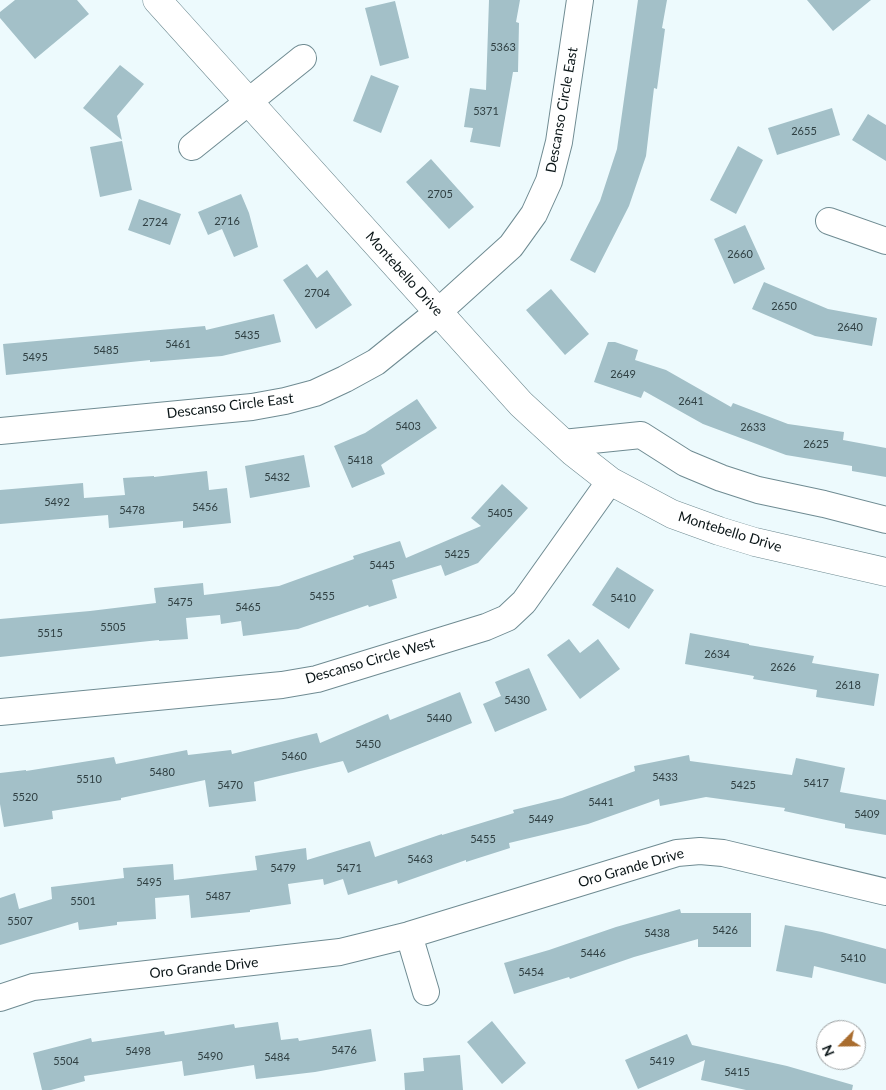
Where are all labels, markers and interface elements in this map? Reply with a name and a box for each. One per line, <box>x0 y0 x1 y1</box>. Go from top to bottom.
house number: 5363 <box>490 40 516 54</box>
street label: Descanso Circle East <box>543 46 581 174</box>
house number: 5371 <box>473 104 499 118</box>
house number: 2655 <box>791 124 817 138</box>
house number: 2705 <box>427 187 453 201</box>
house number: 2716 <box>214 214 240 228</box>
house number: 2724 <box>142 215 168 229</box>
street label: Montebello Drive <box>362 228 446 320</box>
house number: 2660 <box>727 247 753 261</box>
house number: 2704 <box>304 286 330 300</box>
house number: 2650 <box>771 299 797 313</box>
house number: 2640 <box>837 320 863 334</box>
house number: 5435 <box>234 328 260 342</box>
house number: 5461 <box>165 337 191 351</box>
house number: 5485 <box>93 343 119 357</box>
house number: 5495 <box>22 350 48 364</box>
house number: 2649 <box>610 367 636 381</box>
street label: Descanso Circle East <box>166 390 294 422</box>
house number: 2641 <box>678 394 704 408</box>
house number: 5403 <box>395 419 421 433</box>
house number: 2633 <box>740 420 766 434</box>
house number: 2625 <box>803 437 829 451</box>
house number: 5418 <box>347 453 373 467</box>
house number: 5432 <box>264 470 290 484</box>
house number: 5492 <box>44 495 70 509</box>
house number: 5456 <box>192 500 218 514</box>
house number: 5478 <box>119 503 145 517</box>
house number: 5405 <box>487 506 513 520</box>
street label: Montebello Drive <box>676 508 784 556</box>
house number: 5425 <box>444 547 470 561</box>
house number: 5445 <box>369 558 395 572</box>
house number: 5455 <box>309 589 335 603</box>
house number: 5410 <box>610 591 636 605</box>
house number: 5475 <box>167 595 193 609</box>
house number: 5465 <box>235 600 261 614</box>
house number: 5505 <box>100 620 126 634</box>
house number: 5515 <box>37 626 63 640</box>
street label: Descanso Circle West <box>303 634 437 688</box>
house number: 2634 <box>704 647 730 661</box>
house number: 2626 <box>770 660 796 674</box>
house number: 2618 <box>835 678 861 692</box>
house number: 5430 <box>504 693 530 707</box>
house number: 5440 <box>426 711 452 725</box>
house number: 5450 <box>355 737 381 751</box>
house number: 5460 <box>281 749 307 763</box>
house number: 5480 <box>149 765 175 779</box>
house number: 5433 <box>652 770 678 784</box>
house number: 5510 <box>76 772 102 786</box>
house number: 5417 <box>803 776 829 790</box>
house number: 5470 <box>217 778 243 792</box>
house number: 5425 <box>730 778 756 792</box>
house number: 5520 <box>12 790 38 804</box>
house number: 5441 <box>588 795 614 809</box>
house number: 5409 <box>854 807 880 821</box>
house number: 5449 <box>528 812 554 826</box>
house number: 5455 <box>470 832 496 846</box>
street label: Oro Grande Drive <box>576 845 686 891</box>
house number: 5463 <box>407 852 433 866</box>
house number: 5479 <box>270 861 296 875</box>
house number: 5471 <box>336 861 362 875</box>
house number: 5495 <box>136 875 162 889</box>
house number: 5487 <box>205 889 231 903</box>
house number: 5501 <box>70 894 96 908</box>
house number: 5507 <box>7 914 33 928</box>
house number: 5426 <box>712 923 738 937</box>
house number: 5438 <box>644 926 670 940</box>
house number: 5446 <box>580 946 606 960</box>
house number: 5410 <box>840 951 866 965</box>
street label: Oro Grande Drive <box>149 954 259 982</box>
house number: 5454 <box>518 965 544 979</box>
north arrow <box>816 1020 866 1070</box>
text: N <box>818 1042 838 1059</box>
house number: 5476 <box>331 1043 357 1057</box>
house number: 5498 <box>125 1044 151 1058</box>
house number: 5490 <box>197 1049 223 1063</box>
house number: 5484 <box>264 1050 290 1064</box>
house number: 5504 <box>53 1054 79 1068</box>
house number: 5419 <box>649 1054 675 1068</box>
house number: 5415 <box>724 1065 750 1079</box>

